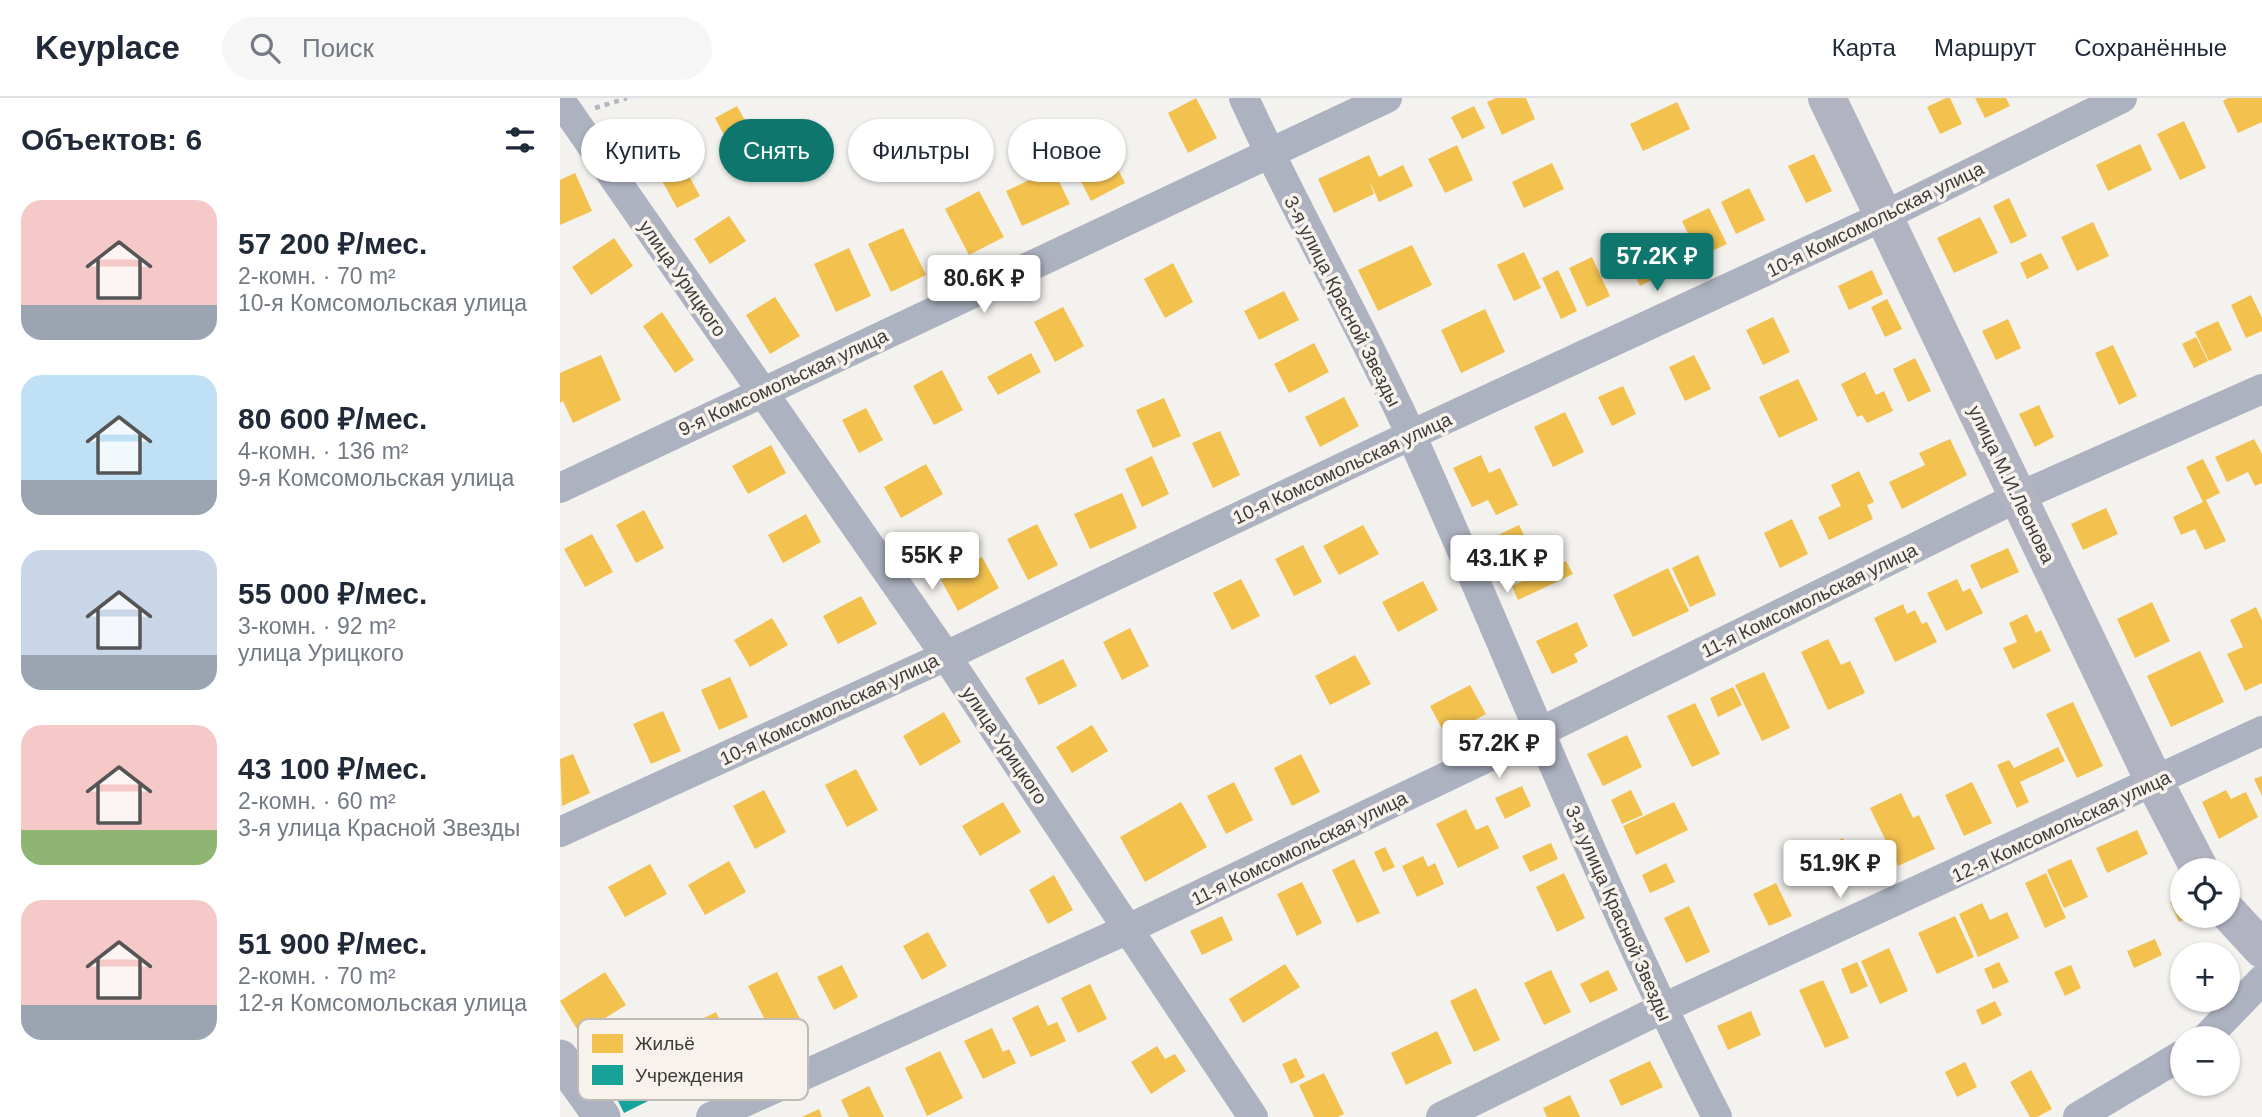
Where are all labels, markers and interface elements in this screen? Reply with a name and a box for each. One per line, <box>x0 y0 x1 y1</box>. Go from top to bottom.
search box <box>222 17 712 80</box>
text: Keyplace <box>35 29 180 66</box>
icon: search <box>246 29 284 67</box>
text: Поиск <box>302 33 374 63</box>
text: Карта <box>1832 34 1896 61</box>
text: Маршрут <box>1934 34 2036 61</box>
text: Сохранённые <box>2074 34 2227 61</box>
chip: Купить <box>581 119 705 182</box>
chip: Снять <box>719 119 834 182</box>
chip: Фильтры <box>848 119 994 182</box>
chip: Новое <box>1008 119 1126 182</box>
icon: filters <box>501 121 539 159</box>
text: Объектов: 6 <box>21 123 202 156</box>
street label: 10-я Комсомольская улица <box>1763 157 1988 281</box>
street label: 3-я улица Красной Звезды <box>1280 193 1405 410</box>
street label: улица Урицкого <box>635 216 730 340</box>
text: 57 200 ₽/мес. <box>238 227 427 260</box>
icon: home <box>77 228 161 312</box>
pin: 57.2K ₽ <box>1592 234 1722 293</box>
text: 57.2K ₽ <box>1616 243 1698 269</box>
pin: 80.6K ₽ <box>919 256 1049 315</box>
text: 2-комн. · 70 m² <box>238 263 396 289</box>
text: 80.6K ₽ <box>943 265 1025 291</box>
text: 10-я Комсомольская улица <box>238 290 527 316</box>
street label: 9-я Комсомольская улица <box>675 325 891 440</box>
text: 80 600 ₽/мес. <box>238 402 427 435</box>
street label: улица М.И.Леонова <box>1964 402 2059 567</box>
icon: home <box>77 403 161 487</box>
street label: 10-я Комсомольская улица <box>1230 408 1455 528</box>
text: 4-комн. · 136 m² <box>238 438 409 464</box>
text: 9-я Комсомольская улица <box>238 465 514 491</box>
pin: 55K ₽ <box>883 532 981 592</box>
pin: 43.1K ₽ <box>1442 536 1572 595</box>
street label: 11-я Комсомольская улица <box>1698 539 1921 662</box>
text: 55K ₽ <box>901 542 963 568</box>
text: 43.1K ₽ <box>1466 545 1548 571</box>
text: 55 000 ₽/мес. <box>238 577 427 610</box>
icon: home <box>77 578 161 662</box>
text: 3-комн. · 92 m² <box>238 613 396 639</box>
text: улица Урицкого <box>238 640 404 666</box>
street label: 10-я Комсомольская улица <box>717 649 942 769</box>
street label: улица Урицкого <box>958 683 1052 808</box>
pin: 57.2K ₽ <box>1434 720 1564 780</box>
text: 57.2K ₽ <box>1458 730 1540 756</box>
text: 43 100 ₽/мес. <box>238 752 427 785</box>
icon: home <box>77 753 161 837</box>
street label: 12-я Комсомольская улица <box>1949 766 2174 886</box>
street label: 11-я Комсомольская улица <box>1188 787 1411 910</box>
text: 2-комн. · 60 m² <box>238 788 396 814</box>
street label: 3-я улица Красной Звезды <box>1562 802 1676 1024</box>
text: 3-я улица Красной Звезды <box>238 815 520 841</box>
pin: 51.9K ₽ <box>1775 840 1905 900</box>
text: 51.9K ₽ <box>1799 850 1881 876</box>
map controls <box>2170 858 2240 1096</box>
button: locate <box>2170 858 2240 928</box>
text: 51 900 ₽/мес. <box>238 927 427 960</box>
icon: home <box>77 928 161 1012</box>
button: + <box>2170 942 2240 1012</box>
text: 2-комн. · 70 m² <box>238 963 396 989</box>
text: 12-я Комсомольская улица <box>238 990 527 1016</box>
legend <box>578 1019 808 1100</box>
button: − <box>2170 1026 2240 1096</box>
text: Жильё <box>635 1033 695 1054</box>
text: Учреждения <box>635 1065 744 1086</box>

